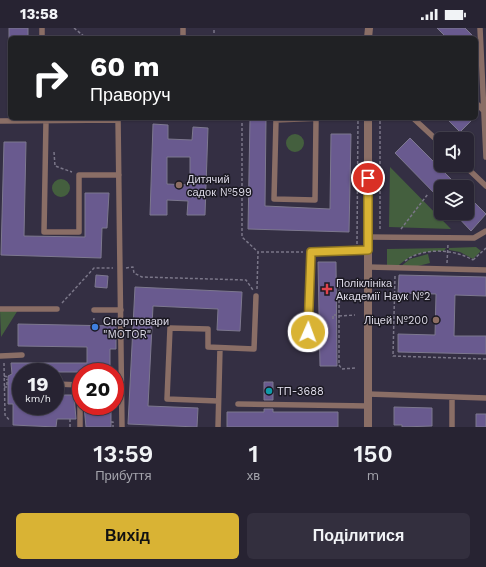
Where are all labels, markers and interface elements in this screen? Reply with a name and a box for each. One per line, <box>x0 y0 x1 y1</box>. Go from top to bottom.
text: 13:58 <box>20 5 58 23</box>
text: 60 m <box>90 50 160 83</box>
icon: right <box>24 52 76 104</box>
text: Праворуч <box>90 84 171 105</box>
map controls <box>434 132 474 220</box>
button: sound <box>434 132 474 172</box>
pin <box>351 161 385 195</box>
icon: arrive <box>357 167 379 189</box>
place label: Дитячий садок №599 <box>187 173 252 199</box>
marker: Дитячий садок №599 <box>174 180 184 190</box>
button: layers <box>434 180 474 220</box>
place label: Поліклініка Академії Наук №2 <box>336 277 430 303</box>
marker: Поліклініка Академії Наук №2 <box>321 283 333 295</box>
position arrow <box>287 311 329 353</box>
place label: Ліцей №200 <box>364 314 428 327</box>
place label: Спорттовари "MOTOR" <box>103 315 169 341</box>
marker: Ліцей №200 <box>431 315 441 325</box>
marker: Спорттовари "MOTOR" <box>90 322 100 332</box>
speed limit sign: 20 <box>72 363 124 415</box>
text: 19 <box>28 372 48 396</box>
place label: ТП-3688 <box>277 385 324 398</box>
marker: ТП-3688 <box>264 386 274 396</box>
text: km/h <box>25 393 51 404</box>
text: 13:59 <box>93 440 153 468</box>
text: 1 <box>248 440 258 468</box>
text: 150 <box>353 440 393 468</box>
text: Прибуття <box>95 468 152 483</box>
text: хв <box>247 468 260 483</box>
text: m <box>367 468 379 483</box>
button: Вихід <box>16 513 239 559</box>
button: Поділитися <box>247 513 470 559</box>

